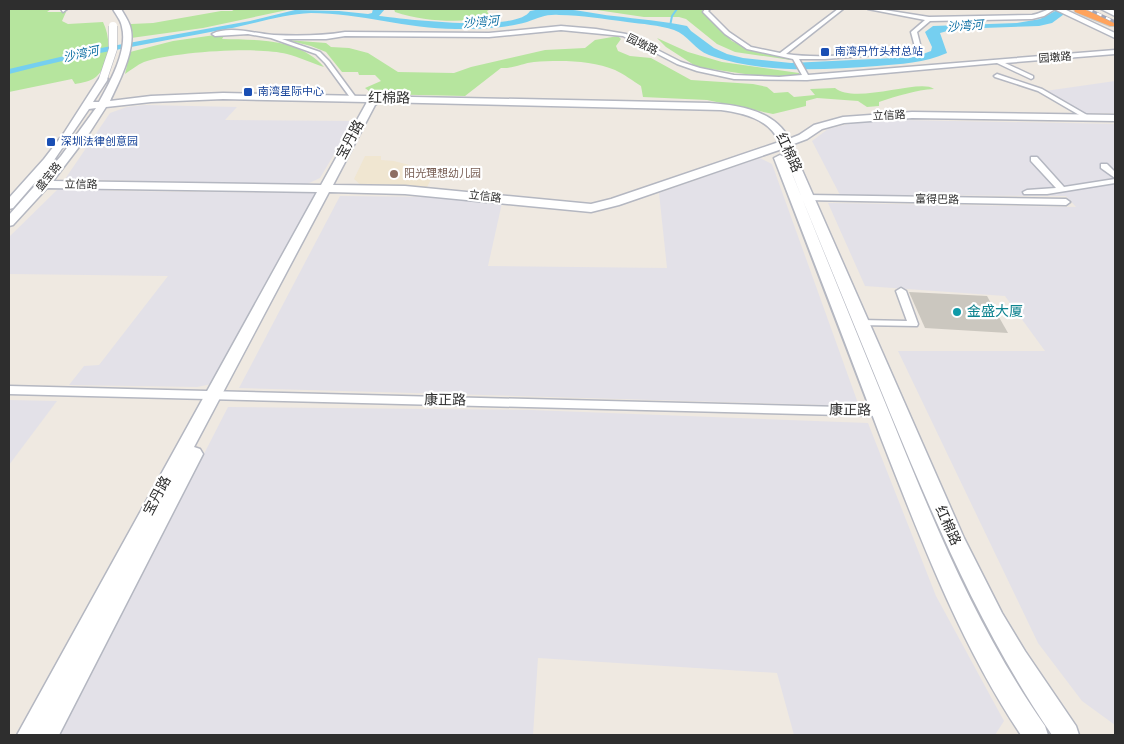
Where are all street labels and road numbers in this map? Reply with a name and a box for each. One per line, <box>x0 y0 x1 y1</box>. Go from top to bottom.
street label: 园墩路 <box>624 31 660 59</box>
street label: 园墩路 <box>1038 50 1072 66</box>
street label: 红棉路 <box>368 89 410 108</box>
street label: 立信路 <box>872 108 906 124</box>
street label: 宝丹路 <box>334 117 368 163</box>
street label: 红棉路 <box>771 130 805 176</box>
street label: 盛宝路 <box>33 160 65 194</box>
street label: 立信路 <box>64 178 98 192</box>
street label: 立信路 <box>468 188 502 206</box>
street label: 富得巴路 <box>915 193 959 207</box>
street label: 康正路 <box>424 392 466 410</box>
street label: 康正路 <box>829 402 871 420</box>
street label: 宝丹路 <box>141 473 175 519</box>
street label: 红棉路 <box>931 503 964 549</box>

